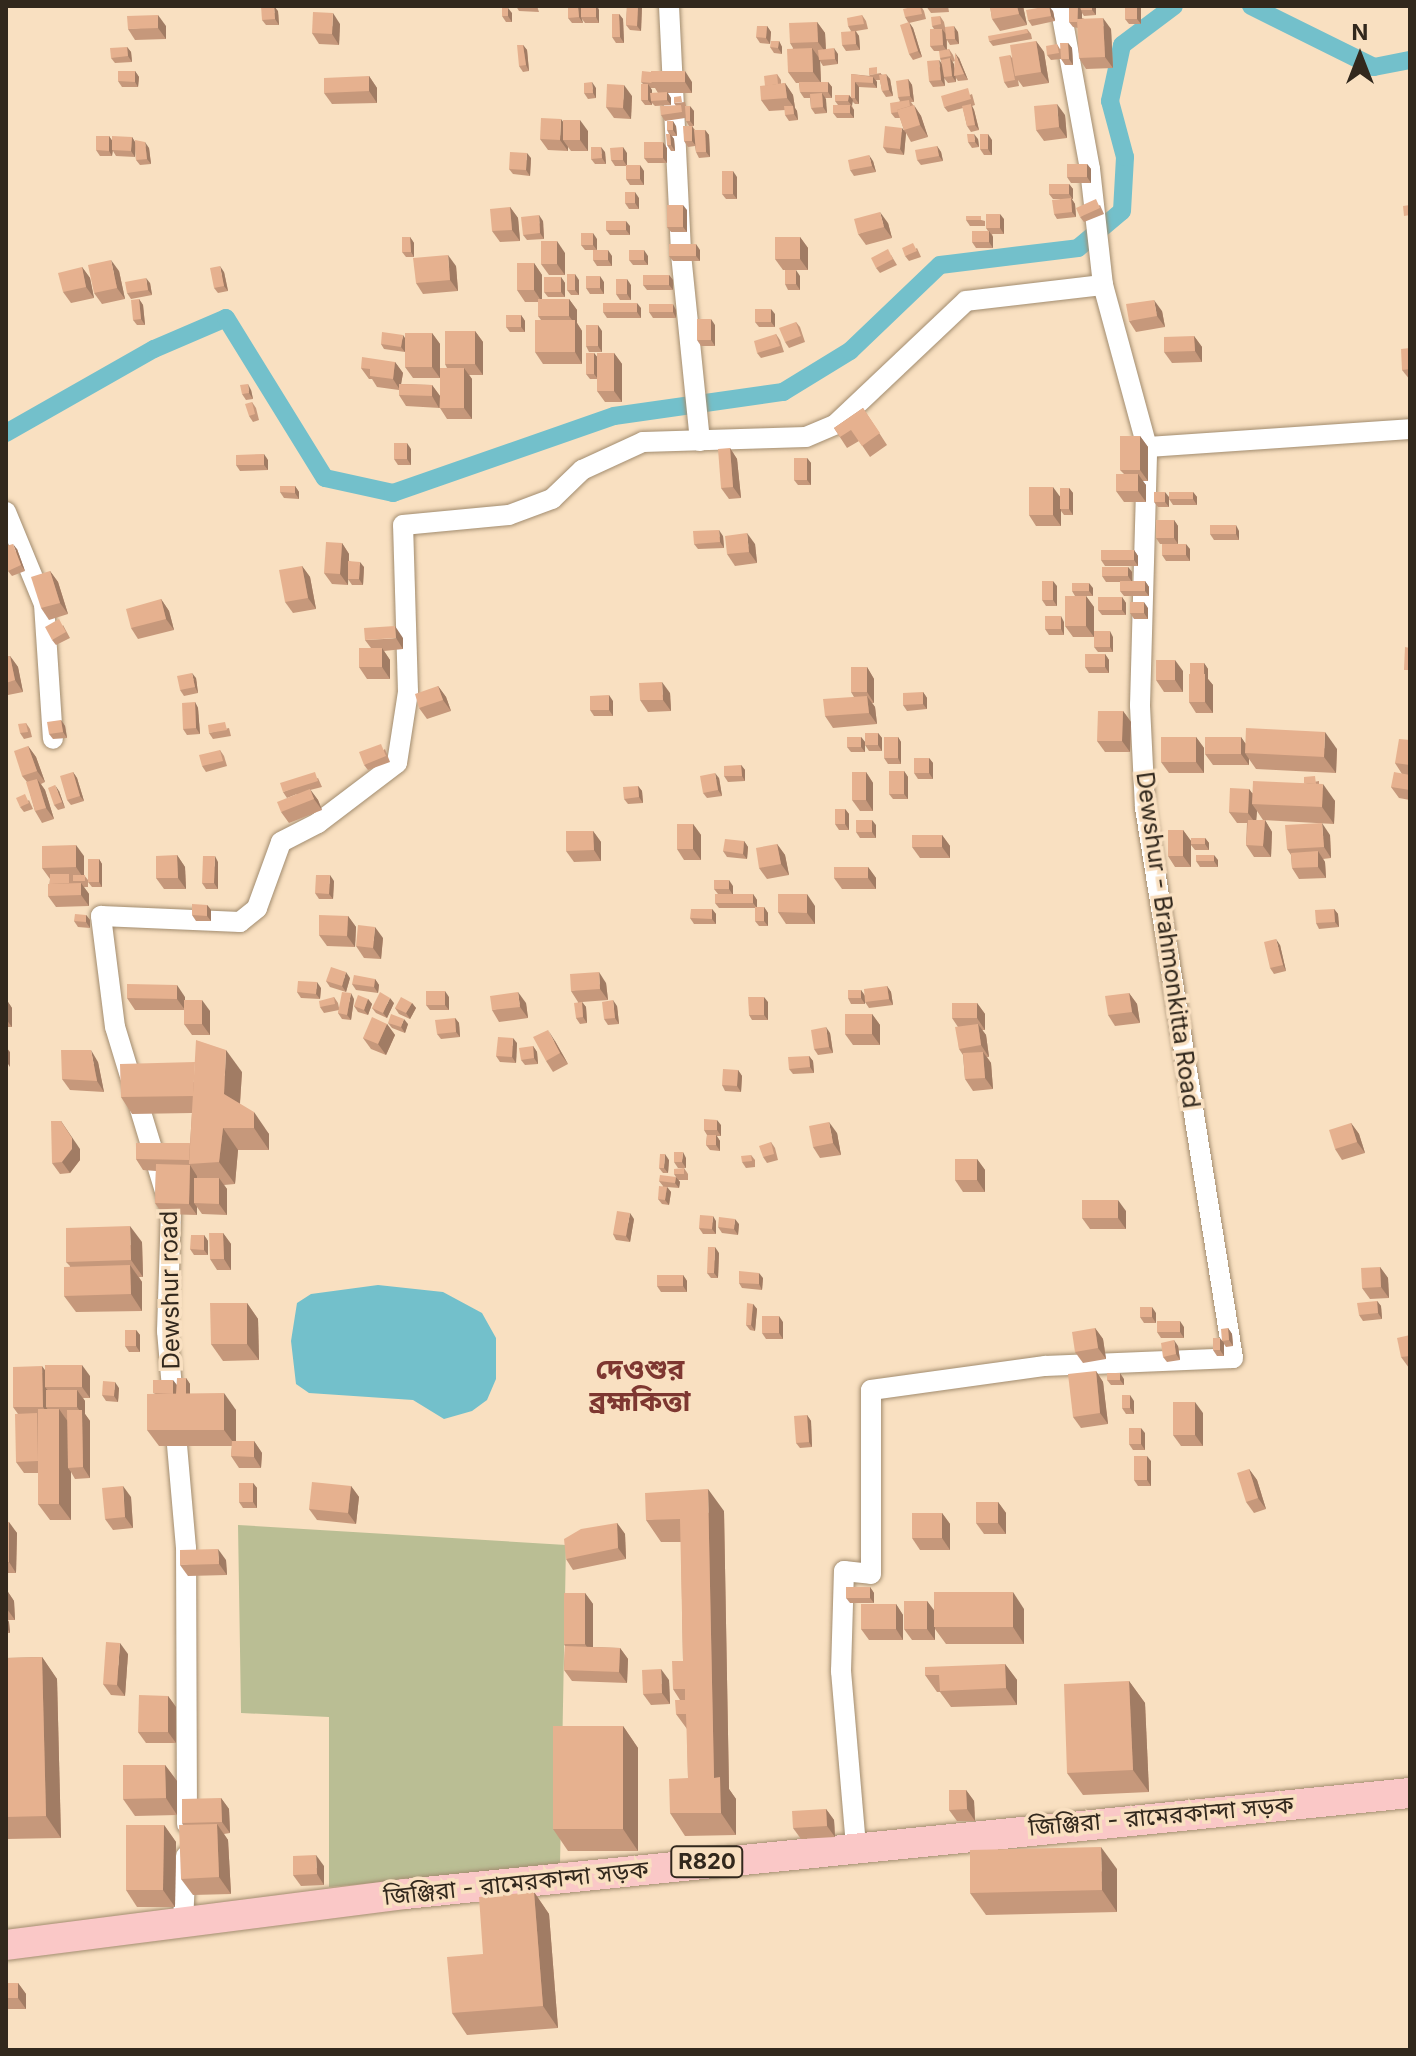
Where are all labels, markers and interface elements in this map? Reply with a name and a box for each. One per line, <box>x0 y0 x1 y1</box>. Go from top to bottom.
north arrow <box>1320 16 1400 96</box>
text: N <box>1352 19 1368 45</box>
street label: Dewshur - Brahmonkitta Road <box>1130 770 1206 1110</box>
street label: Dewshur road <box>154 1210 186 1370</box>
district label: দেওশুর ব্রহ্মকিত্তা <box>590 1352 690 1418</box>
street label: জিঞ্জিরা - রামেরকান্দা সড়ক <box>1027 1790 1295 1842</box>
road number: R820 <box>669 1844 745 1880</box>
street label: জিঞ্জিরা - রামেরকান্দা সড়ক <box>382 1855 650 1911</box>

